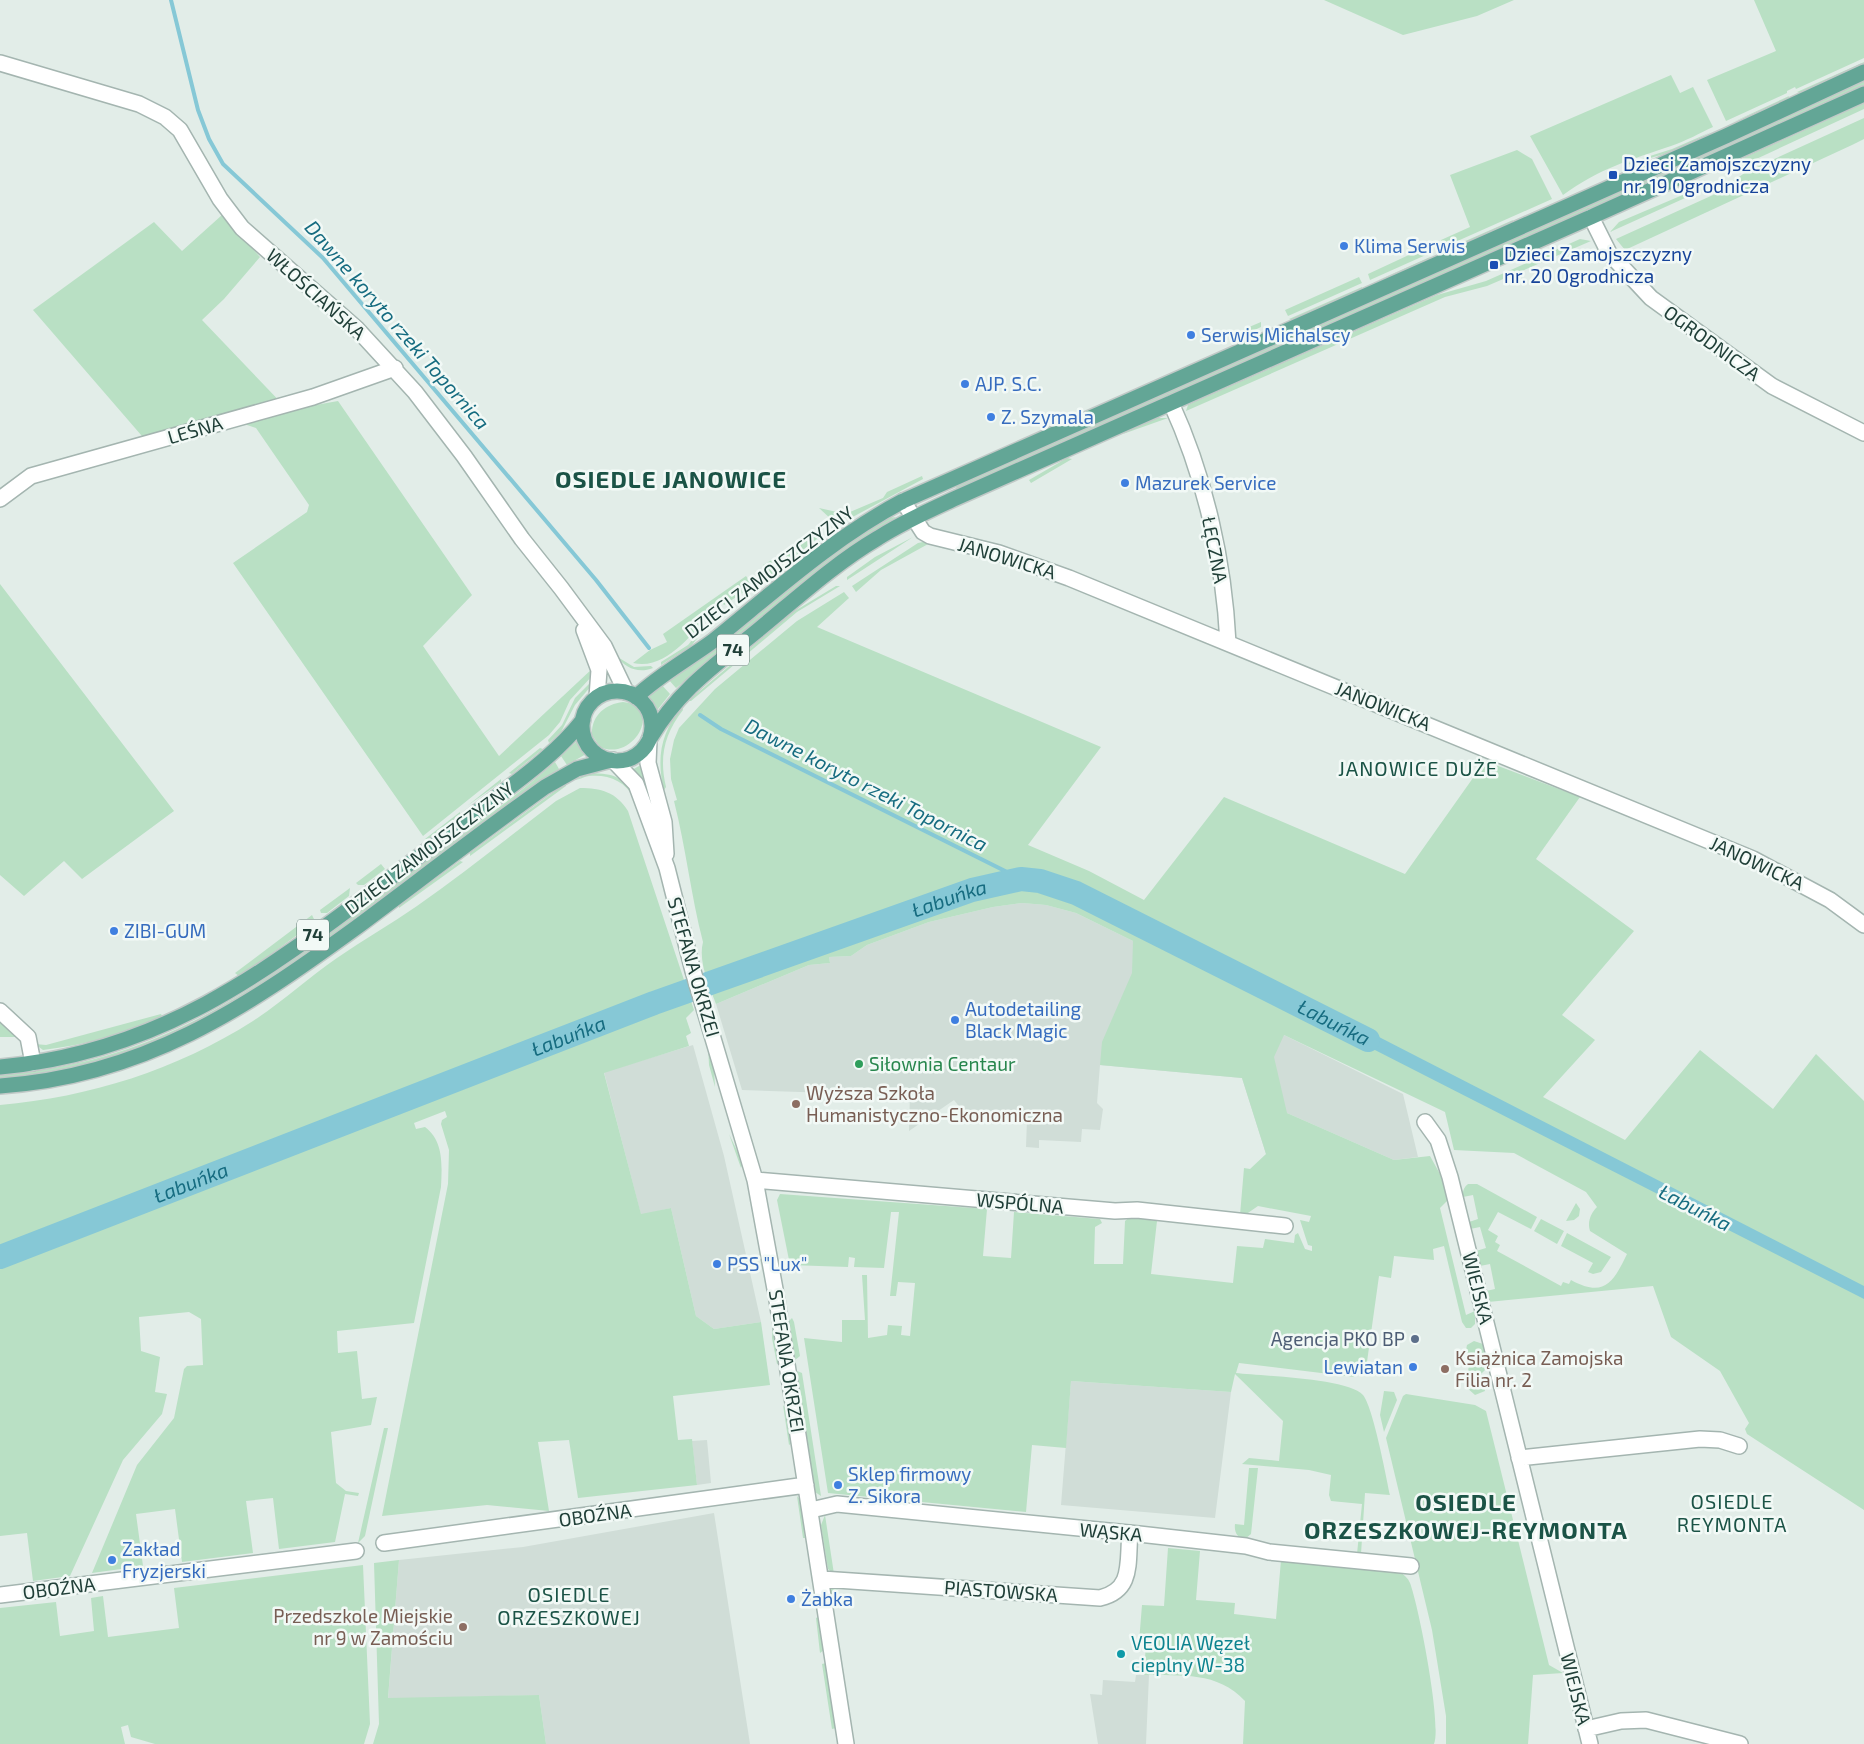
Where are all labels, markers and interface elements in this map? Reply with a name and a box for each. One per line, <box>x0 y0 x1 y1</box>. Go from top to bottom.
place label: Dzieci Zamojszczyzny nr. 19 Ogrodnicza <box>1623 152 1811 197</box>
marker: Dzieci Zamojszczyzny nr. 19 Ogrodnicza <box>1607 169 1619 181</box>
water label: Dawne koryto rzeki Topornica <box>300 215 495 434</box>
place label: Klima Serwis <box>1354 234 1465 257</box>
marker: Klima Serwis <box>1338 240 1350 252</box>
place label: Dzieci Zamojszczyzny nr. 20 Ogrodnicza <box>1504 242 1692 287</box>
street label: WŁOŚCIAŃSKA <box>262 243 371 344</box>
marker: Dzieci Zamojszczyzny nr. 20 Ogrodnicza <box>1488 259 1500 271</box>
street label: OGRODNICZA <box>1660 300 1765 385</box>
place label: Serwis Michalscy <box>1201 323 1351 346</box>
marker: Serwis Michalscy <box>1185 329 1197 341</box>
place label: AJP. S.C. <box>975 372 1042 395</box>
marker: AJP. S.C. <box>959 378 971 390</box>
place label: Z. Szymala <box>1001 405 1094 428</box>
street label: LEŚNA <box>165 411 225 448</box>
marker: Z. Szymala <box>985 411 997 423</box>
district label: OSIEDLE JANOWICE <box>555 464 787 493</box>
place label: Mazurek Service <box>1135 471 1277 494</box>
marker: Mazurek Service <box>1119 477 1131 489</box>
street label: DZIECI ZAMOJSZCZYZNY <box>680 500 858 643</box>
street label: ŁĘCZNA <box>1198 515 1233 585</box>
street label: JANOWICKA <box>955 532 1059 583</box>
road number: 74 <box>717 634 749 666</box>
street label: JANOWICKA <box>1332 676 1435 735</box>
water label: Dawne koryto rzeki Topornica <box>741 712 992 857</box>
district label: JANOWICE DUŻE <box>1338 756 1498 780</box>
street label: DZIECI ZAMOJSZCZYZNY <box>340 776 518 919</box>
street label: JANOWICKA <box>1706 831 1808 894</box>
water label: Łabuńka <box>908 874 989 921</box>
street label: STEFANA OKRZEI <box>664 894 725 1039</box>
place label: ZIBI-GUM <box>124 919 206 942</box>
road number: 74 <box>297 920 329 950</box>
marker: ZIBI-GUM <box>108 925 120 937</box>
water label: Łabuńka <box>1294 994 1374 1050</box>
place label: Autodetailing Black Magic <box>965 997 1082 1042</box>
water label: Łabuńka <box>528 1010 609 1060</box>
marker: Autodetailing Black Magic <box>949 1014 961 1026</box>
place label: Siłownia Centaur <box>869 1052 1016 1075</box>
marker: Siłownia Centaur <box>853 1058 865 1070</box>
place label: Wyższa Szkoła Humanistyczno-Ekonomiczna <box>806 1081 1063 1126</box>
marker: Wyższa Szkoła Humanistyczno-Ekonomiczna <box>790 1098 802 1110</box>
water label: Łabuńka <box>150 1157 231 1207</box>
water label: Łabuńka <box>1655 1179 1736 1235</box>
street label: WSPÓLNA <box>975 1187 1065 1218</box>
street label: WIEJSKA <box>1458 1249 1499 1327</box>
place label: PSS "Lux" <box>727 1252 808 1275</box>
marker: PSS "Lux" <box>711 1258 723 1270</box>
street label: STEFANA OKRZEI <box>765 1288 810 1434</box>
place label: Agencja PKO BP <box>1271 1327 1405 1350</box>
marker: Agencja PKO BP <box>1409 1333 1421 1345</box>
place label: Książnica Zamojska Filia nr. 2 <box>1455 1346 1624 1391</box>
place label: Lewiatan <box>1324 1355 1403 1378</box>
marker: Lewiatan <box>1407 1361 1419 1373</box>
marker: Książnica Zamojska Filia nr. 2 <box>1439 1363 1451 1375</box>
place label: Sklep firmowy Z. Sikora <box>848 1462 971 1507</box>
marker: Sklep firmowy Z. Sikora <box>832 1479 844 1491</box>
district label: OSIEDLE ORZESZKOWEJ-REYMONTA <box>1304 1487 1628 1544</box>
district label: OSIEDLE REYMONTA <box>1677 1489 1787 1536</box>
street label: OBOŹNA <box>557 1498 633 1531</box>
street label: WĄSKA <box>1079 1517 1144 1546</box>
place label: Zakład Fryzjerski <box>122 1537 206 1582</box>
marker: Zakład Fryzjerski <box>106 1554 118 1566</box>
street label: OBOŹNA <box>21 1572 97 1603</box>
street label: PIASTOWSKA <box>943 1575 1059 1606</box>
district label: OSIEDLE ORZESZKOWEJ <box>497 1582 641 1629</box>
place label: Żabka <box>801 1587 853 1610</box>
marker: Żabka <box>785 1593 797 1605</box>
place label: Przedszkole Miejskie nr 9 w Zamościu <box>273 1604 453 1649</box>
marker: Przedszkole Miejskie nr 9 w Zamościu <box>457 1621 469 1633</box>
place label: VEOLIA Węzeł cieplny W-38 <box>1131 1631 1250 1676</box>
marker: VEOLIA Węzeł cieplny W-38 <box>1115 1648 1127 1660</box>
street label: WIEJSKA <box>1556 1650 1597 1728</box>

